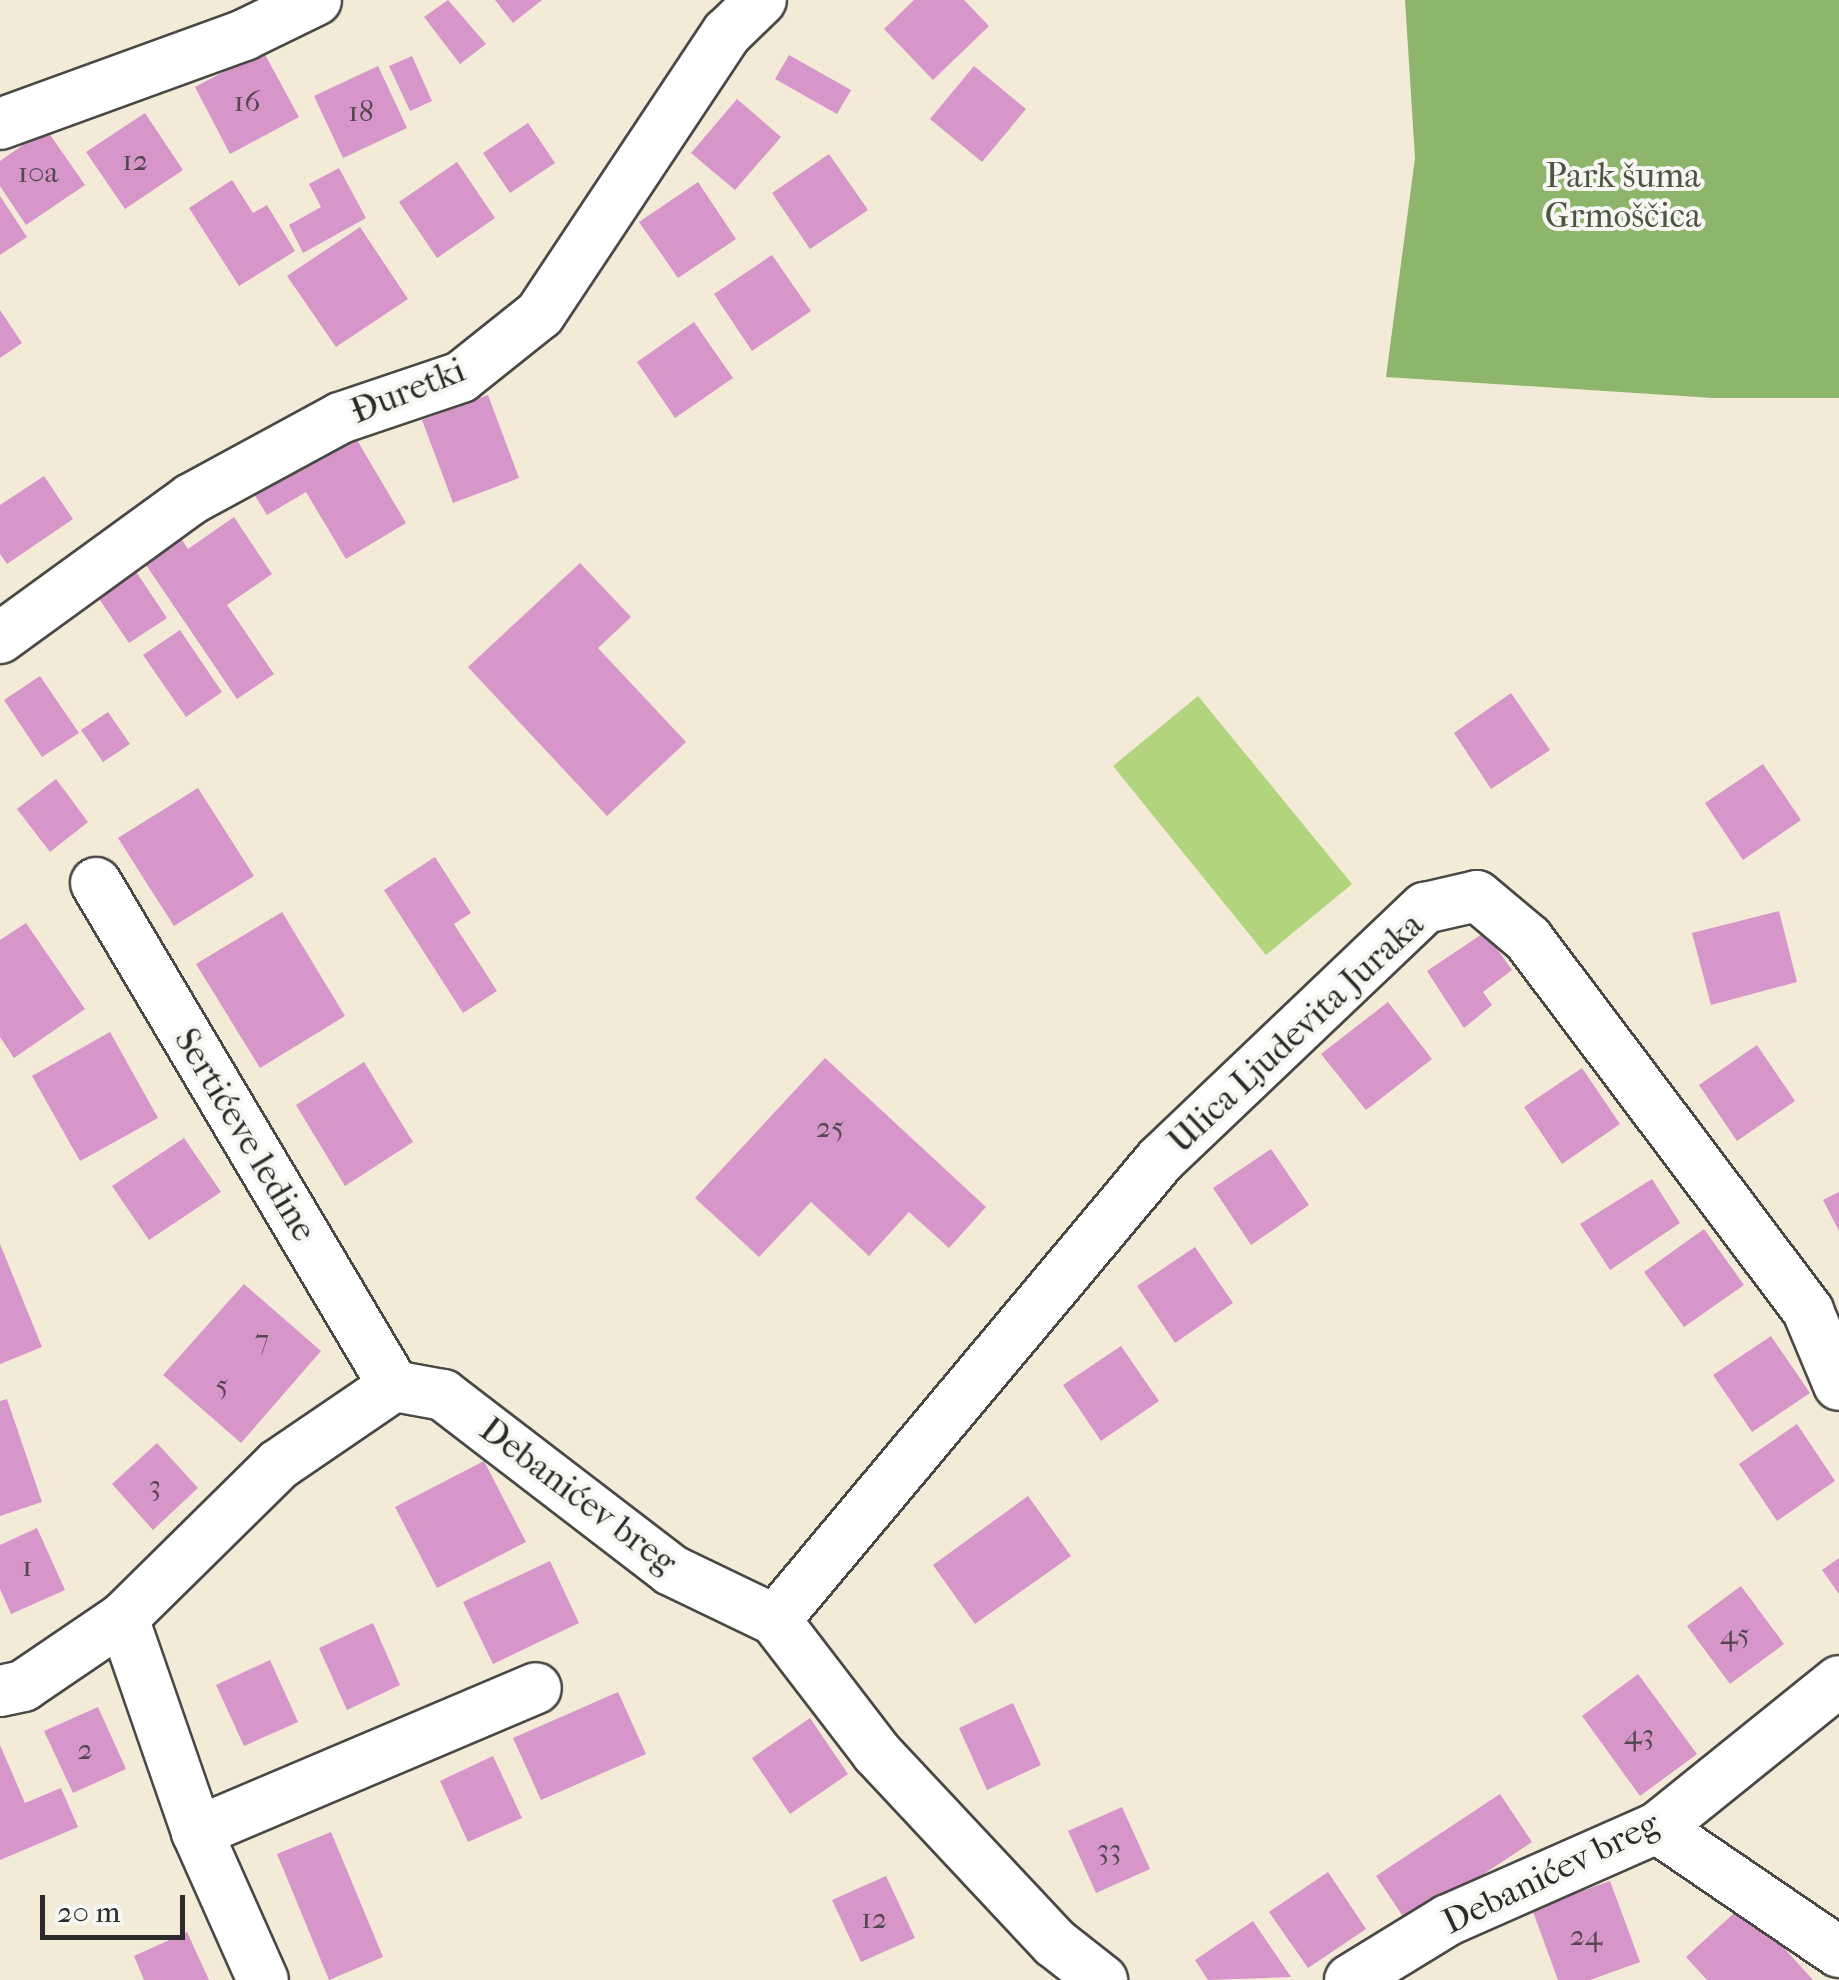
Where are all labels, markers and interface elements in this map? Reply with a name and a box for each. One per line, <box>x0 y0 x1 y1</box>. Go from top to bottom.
house number: 16 <box>234 84 260 120</box>
house number: 18 <box>348 94 374 130</box>
house number: 12 <box>122 143 148 179</box>
house number: 10a <box>18 155 58 191</box>
park label: Park šuma Grmoščica <box>1545 155 1701 237</box>
street label: Đuretki <box>345 349 471 433</box>
street label: Ulica Ljudevita Juraka <box>1160 904 1432 1162</box>
street label: Sertićeve ledine <box>165 1021 325 1249</box>
house number: 25 <box>816 1110 844 1146</box>
house number: 7 <box>255 1322 269 1358</box>
house number: 5 <box>216 1368 228 1404</box>
street label: Debanićev breg <box>471 1408 685 1584</box>
house number: 3 <box>149 1468 161 1504</box>
house number: 1 <box>22 1549 32 1585</box>
house number: 45 <box>1720 1617 1750 1653</box>
house number: 43 <box>1624 1717 1654 1753</box>
house number: 2 <box>77 1732 93 1768</box>
street label: Debanićev breg <box>1436 1803 1666 1943</box>
house number: 33 <box>1097 1832 1121 1868</box>
scale bar <box>45 1875 190 1937</box>
text: 20 m <box>57 1895 120 1930</box>
house number: 12 <box>861 1901 887 1937</box>
house number: 24 <box>1569 1918 1603 1954</box>

